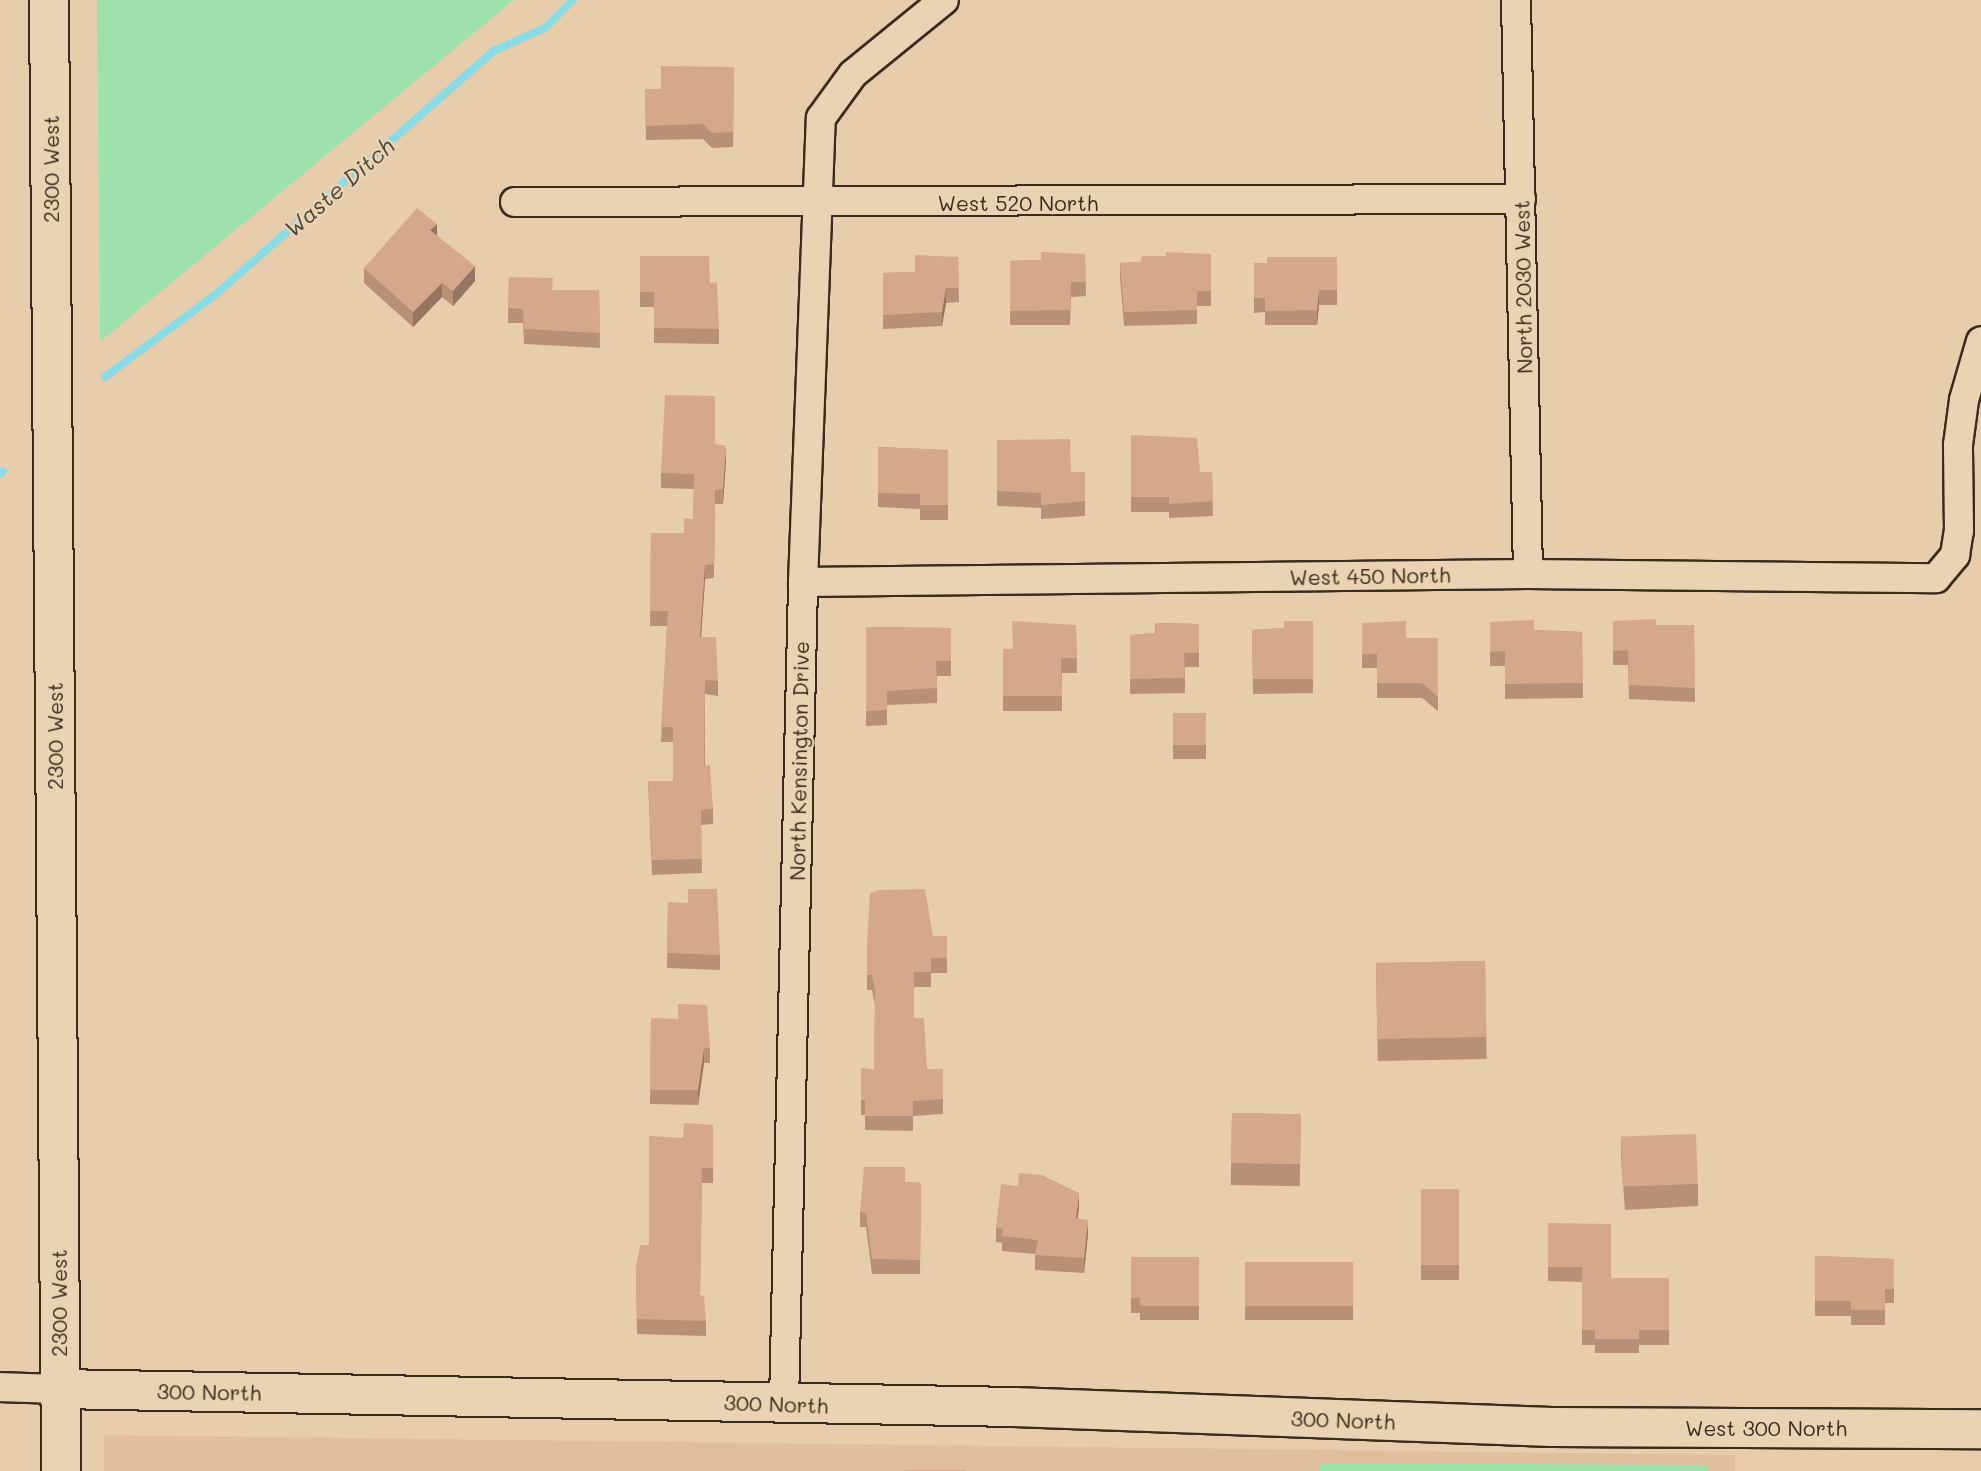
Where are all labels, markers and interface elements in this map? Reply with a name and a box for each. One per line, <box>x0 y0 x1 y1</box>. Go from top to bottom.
street label: 2300 West <box>38 115 64 223</box>
water label: Waste Ditch <box>278 132 400 242</box>
street label: West 520 North <box>938 190 1098 216</box>
street label: North 2030 West <box>1509 200 1537 374</box>
street label: West 450 North <box>1289 562 1451 590</box>
street label: North Kensington Drive <box>784 641 814 881</box>
street label: 2300 West <box>42 682 68 790</box>
street label: 2300 West <box>46 1249 72 1357</box>
street label: 300 North <box>157 1378 261 1406</box>
street label: 300 North <box>723 1390 829 1418</box>
street label: 300 North <box>1290 1406 1396 1434</box>
street label: West 300 North <box>1685 1415 1847 1441</box>

